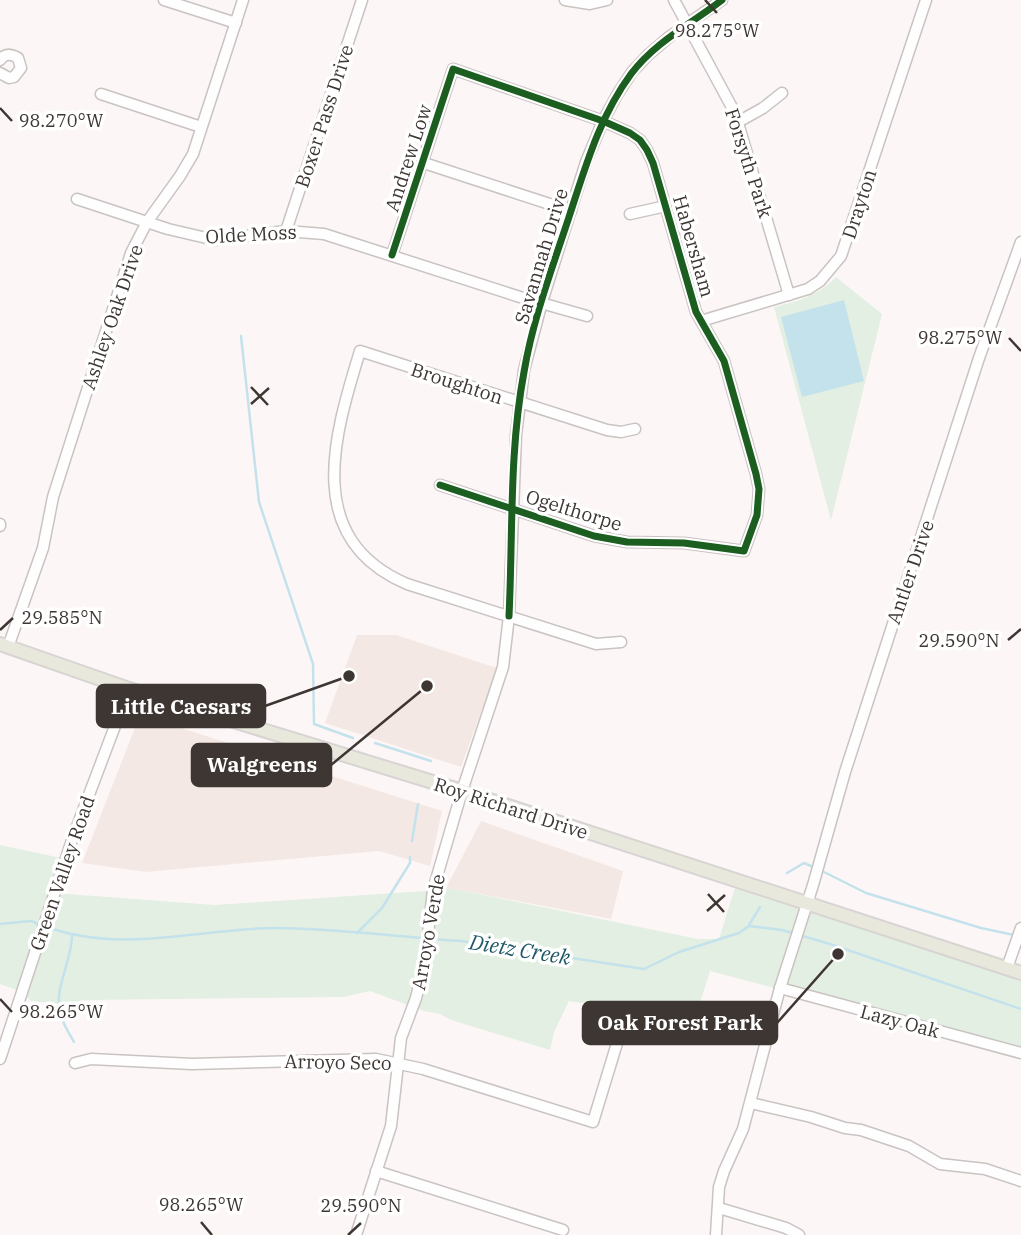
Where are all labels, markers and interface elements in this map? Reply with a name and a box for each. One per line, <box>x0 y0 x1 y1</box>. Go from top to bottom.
text: 98.275°W <box>675 19 760 42</box>
street label: Boxer Pass Drive <box>290 41 358 191</box>
street label: Andrew Low <box>379 101 437 215</box>
street label: Forsyth Park <box>720 105 778 221</box>
text: 98.270°W <box>19 109 104 132</box>
street label: Drayton <box>837 166 881 242</box>
street label: Savannah Drive <box>509 185 573 327</box>
street label: Habersham <box>668 192 720 300</box>
street label: Olde Moss <box>205 220 297 248</box>
street label: Ashley Oak Drive <box>76 241 148 393</box>
text: 98.275°W <box>918 326 1003 349</box>
street label: Broughton <box>408 357 506 409</box>
street label: Ogelthorpe <box>523 484 625 536</box>
street label: Antler Drive <box>881 517 939 627</box>
text: 29.585°N <box>21 606 103 629</box>
text: 29.590°N <box>918 629 1000 652</box>
callout: Little Caesars <box>97 685 265 727</box>
text: Little Caesars <box>111 692 251 720</box>
callout: Walgreens <box>192 744 331 786</box>
text: Walgreens <box>207 750 317 778</box>
street label: Roy Richard Drive <box>431 772 591 844</box>
street label: Green Valley Road <box>24 792 100 954</box>
street label: Arroyo Verde <box>406 872 450 992</box>
water label: Dietz Creek <box>467 927 574 971</box>
street label: Lazy Oak <box>858 999 942 1043</box>
text: 98.265°W <box>19 1000 104 1023</box>
callout: Oak Forest Park <box>583 1002 777 1044</box>
text: Oak Forest Park <box>597 1008 763 1036</box>
street label: Arroyo Seco <box>284 1049 392 1075</box>
text: 98.265°W <box>159 1193 244 1216</box>
text: 29.590°N <box>320 1194 402 1217</box>

